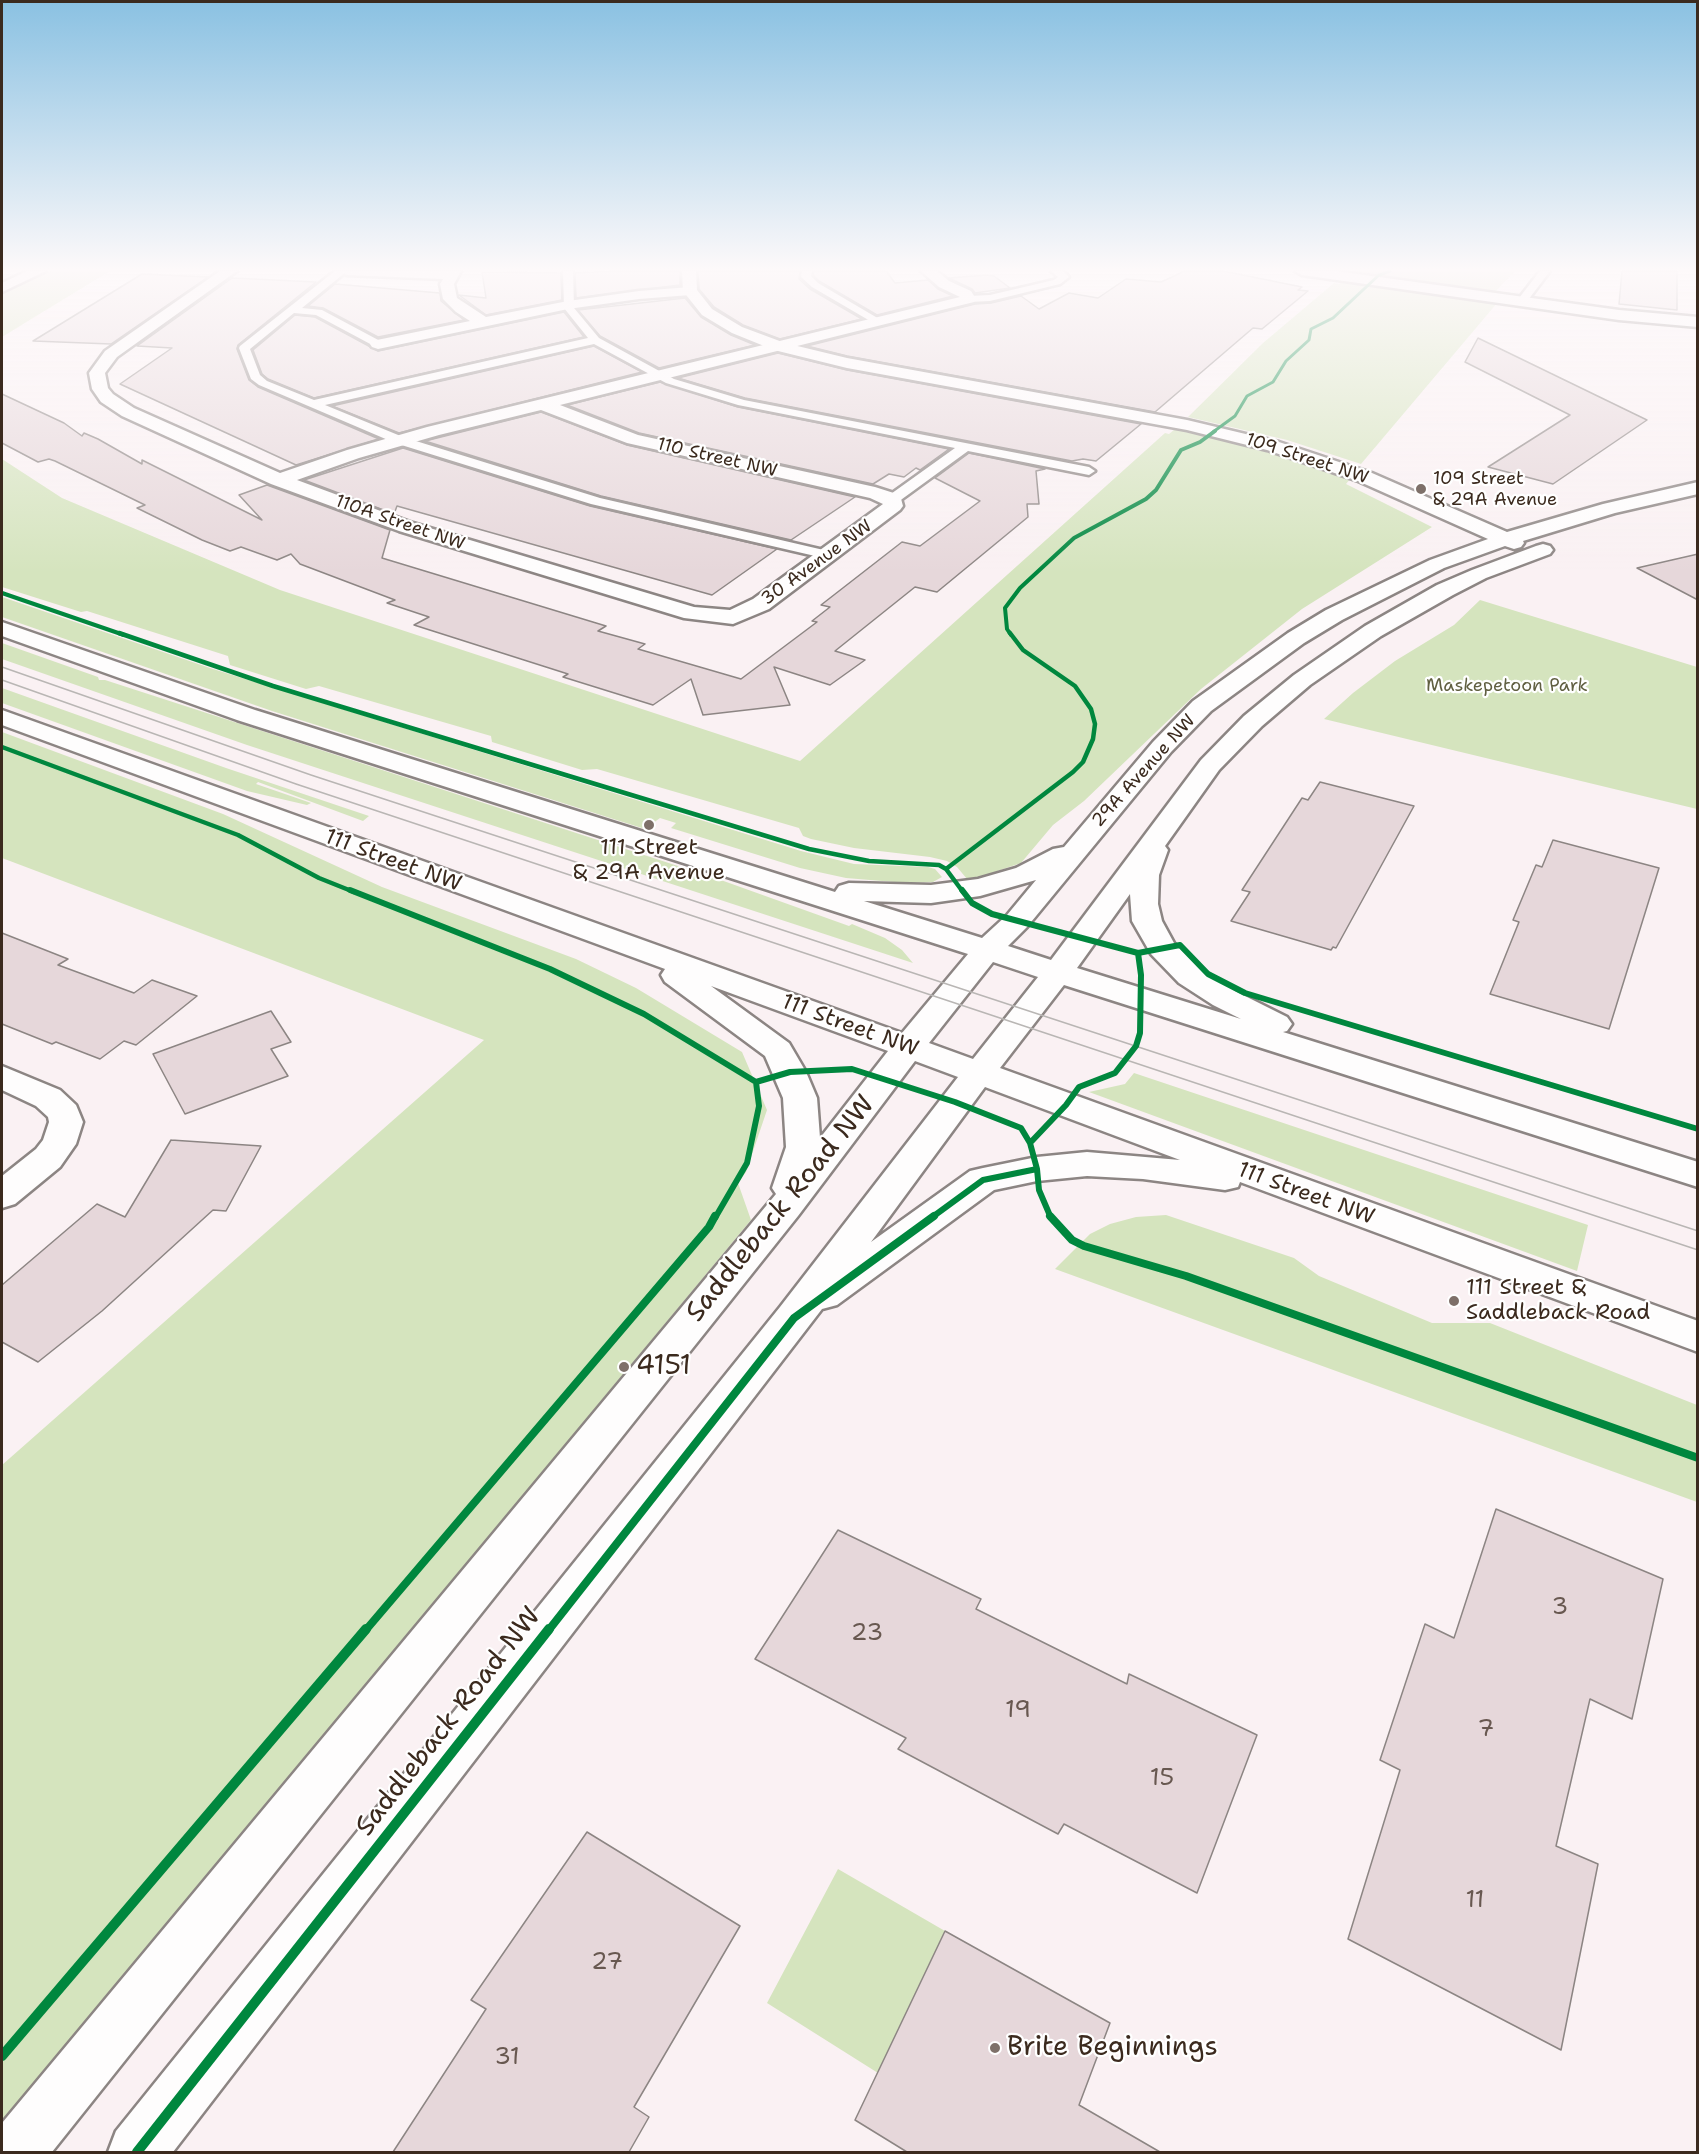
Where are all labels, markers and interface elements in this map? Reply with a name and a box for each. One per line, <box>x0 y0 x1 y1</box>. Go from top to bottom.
street label: 109 Street NW <box>1243 429 1371 489</box>
street label: 110 Street NW <box>655 434 779 482</box>
place label: 109 Street & 29A Avenue <box>1433 468 1557 510</box>
marker: 109 Street & 29A Avenue <box>1414 482 1428 496</box>
street label: 110A Street NW <box>332 491 468 555</box>
street label: 30 Avenue NW <box>757 516 877 610</box>
park label: Maskepetoon Park <box>1426 675 1588 697</box>
street label: 29A Avenue NW <box>1088 710 1200 832</box>
marker: 111 Street & 29A Avenue <box>642 818 656 832</box>
street label: 111 Street NW <box>321 824 465 898</box>
place label: 111 Street & 29A Avenue <box>573 835 725 886</box>
street label: 111 Street NW <box>778 989 922 1063</box>
street label: Saddleback Road NW <box>680 1089 882 1329</box>
street label: 111 Street NW <box>1234 1157 1378 1231</box>
place label: 111 Street & Saddleback Road <box>1466 1275 1650 1326</box>
marker: 111 Street & Saddleback Road <box>1447 1294 1461 1308</box>
place label: 4151 <box>636 1351 691 1383</box>
marker: 4151 <box>617 1360 631 1374</box>
house number: 3 <box>1552 1594 1568 1622</box>
street label: Saddleback Road NW <box>349 1601 549 1843</box>
house number: 23 <box>851 1620 883 1648</box>
house number: 19 <box>1005 1697 1031 1725</box>
house number: 7 <box>1478 1716 1494 1744</box>
house number: 15 <box>1150 1765 1174 1793</box>
house number: 11 <box>1465 1887 1485 1915</box>
house number: 27 <box>591 1949 623 1977</box>
place label: Brite Beginnings <box>1007 2032 1218 2064</box>
marker: Brite Beginnings <box>988 2041 1002 2055</box>
house number: 31 <box>494 2044 520 2072</box>

